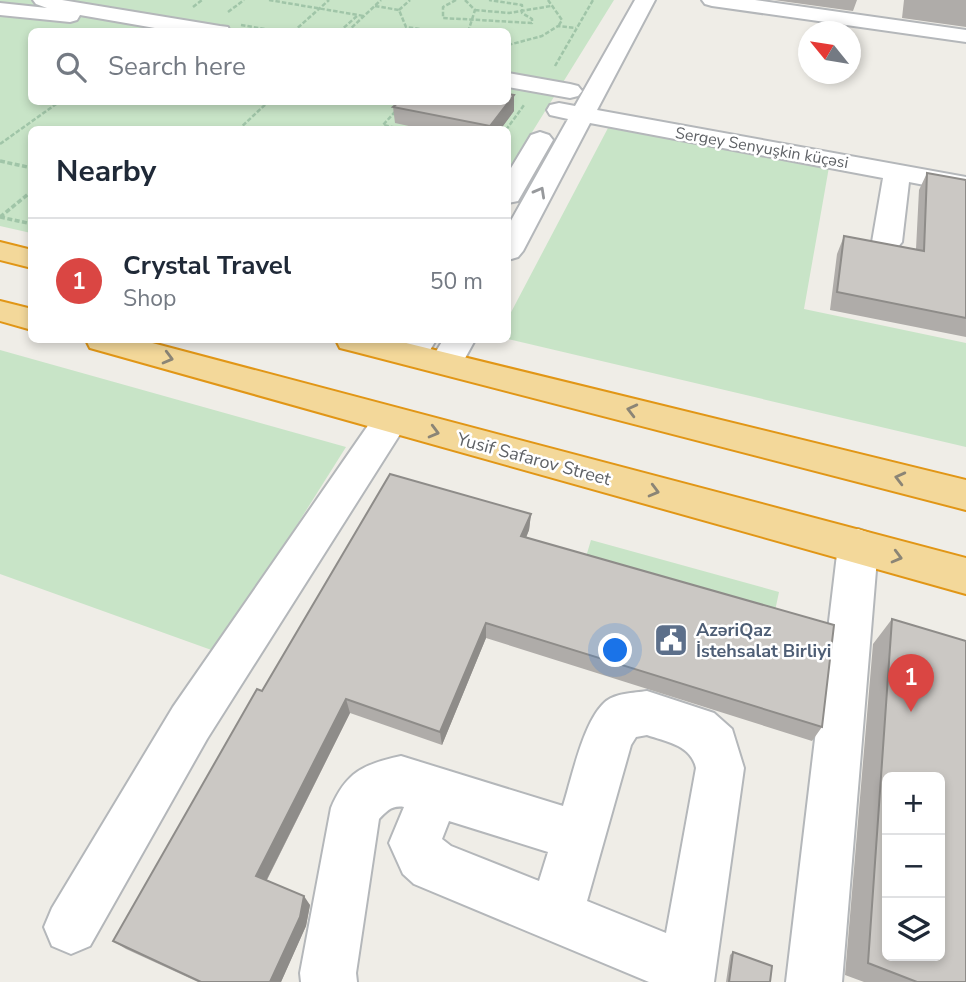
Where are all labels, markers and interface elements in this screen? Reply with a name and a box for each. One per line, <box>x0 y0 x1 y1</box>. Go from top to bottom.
north arrow <box>798 21 861 84</box>
search box <box>28 28 511 105</box>
icon: search <box>52 48 90 86</box>
text: Search here <box>108 49 246 84</box>
street label: Sergey Senyuşkin küçəsi <box>674 122 850 174</box>
text: Nearby <box>56 151 156 192</box>
one-way arrow <box>532 186 546 199</box>
text: Crystal Travel <box>123 248 291 283</box>
text: 1 <box>72 266 86 297</box>
text: 50 m <box>430 266 483 297</box>
text: Shop <box>123 283 176 314</box>
one-way arrow <box>162 349 174 364</box>
one-way arrow <box>626 404 638 418</box>
one-way arrow <box>428 424 440 438</box>
street label: Yusif Safarov Street <box>453 427 614 491</box>
one-way arrow <box>894 472 906 486</box>
one-way arrow <box>648 483 660 497</box>
one-way arrow <box>891 548 903 563</box>
place label: AzəriQaz İstehsalat Birliyi <box>696 618 831 663</box>
public building icon: AzəriQaz İstehsalat Birliyi <box>652 621 690 659</box>
your location <box>598 633 632 667</box>
pin: 1 <box>888 654 934 712</box>
map controls <box>882 772 945 961</box>
button: + <box>882 772 945 835</box>
button: − <box>882 835 945 898</box>
button: layers <box>882 898 945 961</box>

